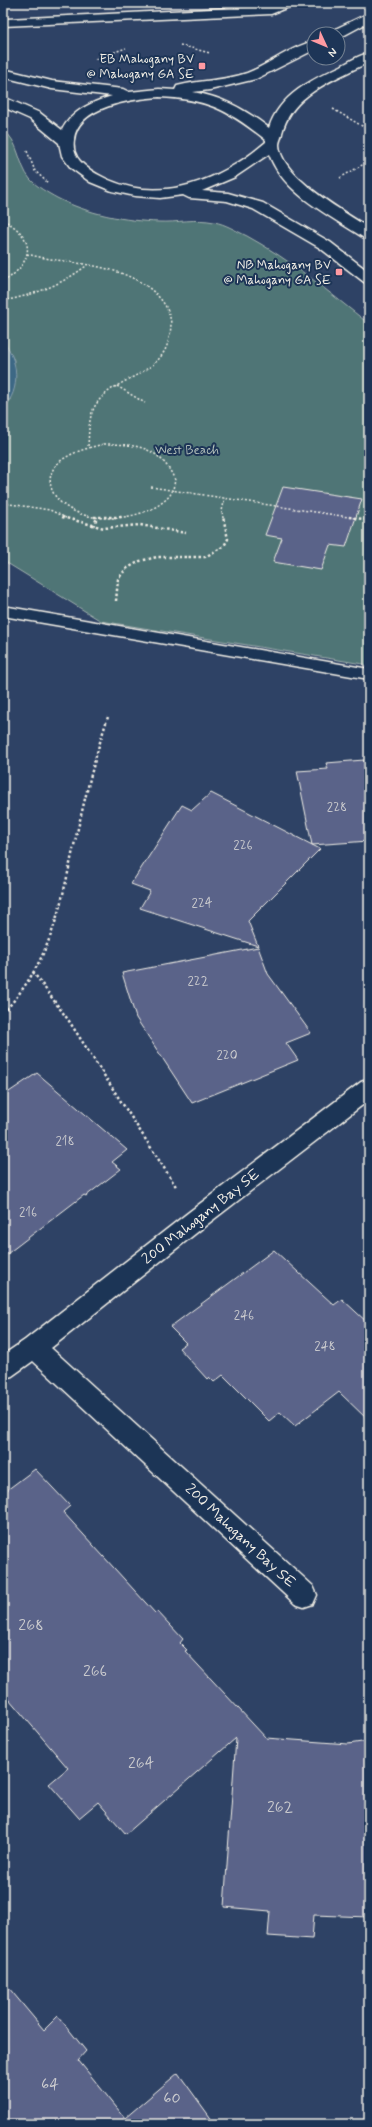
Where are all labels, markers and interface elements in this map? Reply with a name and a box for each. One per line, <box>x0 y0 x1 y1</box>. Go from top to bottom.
north arrow <box>306 26 346 66</box>
text: N <box>325 45 340 60</box>
place label: EB Mahogany BV @ Mahogany GA SE <box>86 51 194 83</box>
marker: EB Mahogany BV @ Mahogany GA SE <box>197 61 207 71</box>
place label: NB Mahogany BV @ Mahogany GA SE <box>223 257 331 289</box>
marker: NB Mahogany BV @ Mahogany GA SE <box>334 267 344 277</box>
park label: West Beach <box>155 442 219 459</box>
house number: 228 <box>327 799 347 816</box>
house number: 226 <box>233 837 253 854</box>
house number: 224 <box>192 895 213 912</box>
house number: 222 <box>188 973 209 990</box>
house number: 220 <box>216 1047 238 1064</box>
house number: 218 <box>56 1133 74 1150</box>
street label: 200 Mahogany Bay SE <box>138 1164 264 1269</box>
house number: 216 <box>19 1204 37 1221</box>
house number: 246 <box>234 1307 254 1324</box>
house number: 248 <box>314 1338 336 1355</box>
street label: 200 Mahogany Bay SE <box>180 1479 300 1593</box>
house number: 268 <box>18 1615 44 1636</box>
house number: 266 <box>83 1661 107 1682</box>
house number: 264 <box>128 1753 154 1774</box>
house number: 262 <box>267 1797 294 1818</box>
house number: 64 <box>41 2074 59 2095</box>
house number: 60 <box>163 2088 181 2109</box>

